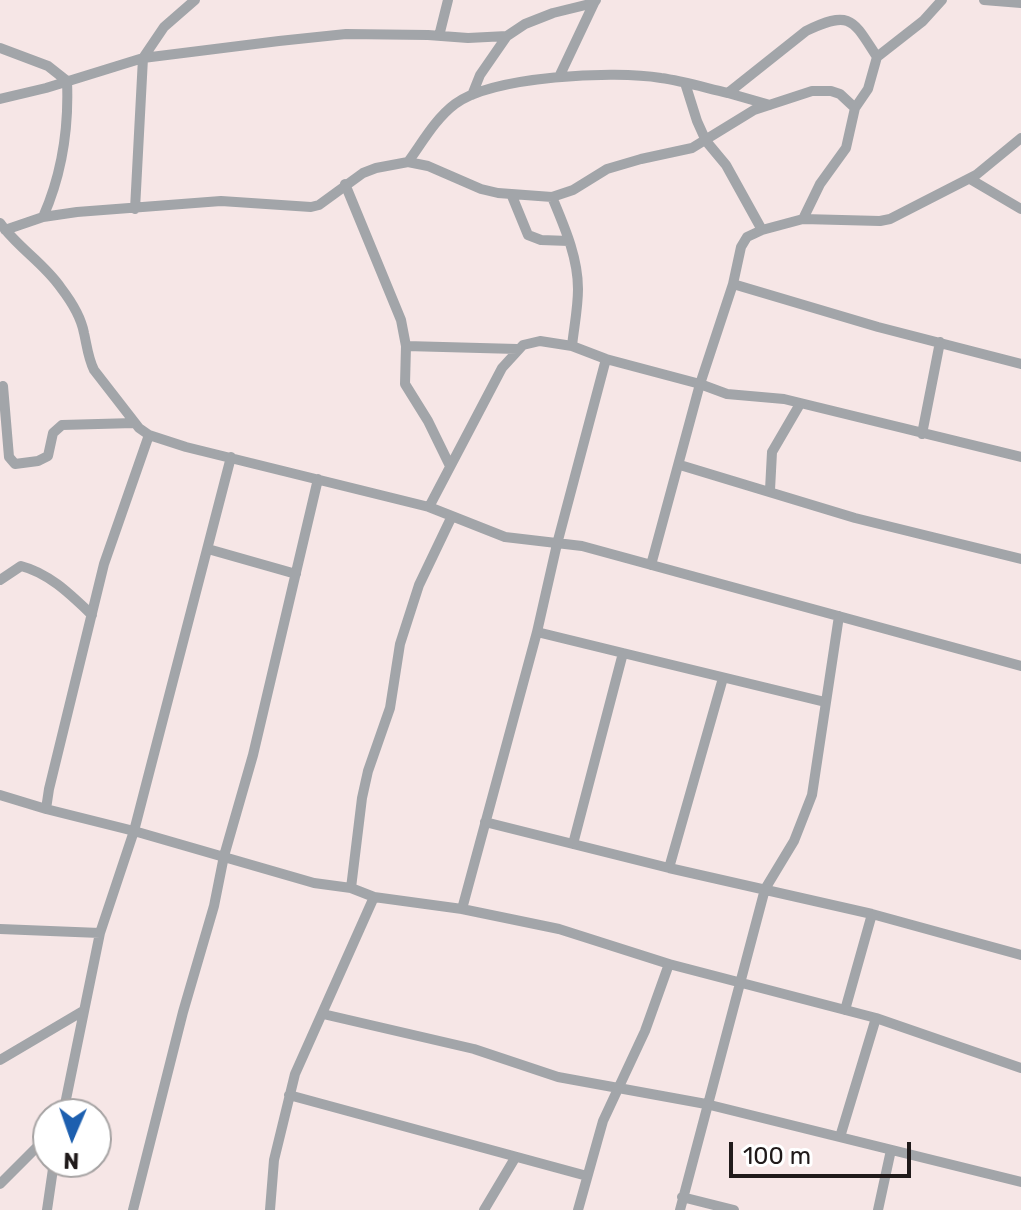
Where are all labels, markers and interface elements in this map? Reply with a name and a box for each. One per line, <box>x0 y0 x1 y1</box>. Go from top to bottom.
north arrow <box>32 1098 112 1178</box>
scale bar <box>733 1126 915 1176</box>
text: 100 m <box>743 1142 811 1170</box>
text: N <box>63 1147 80 1174</box>

